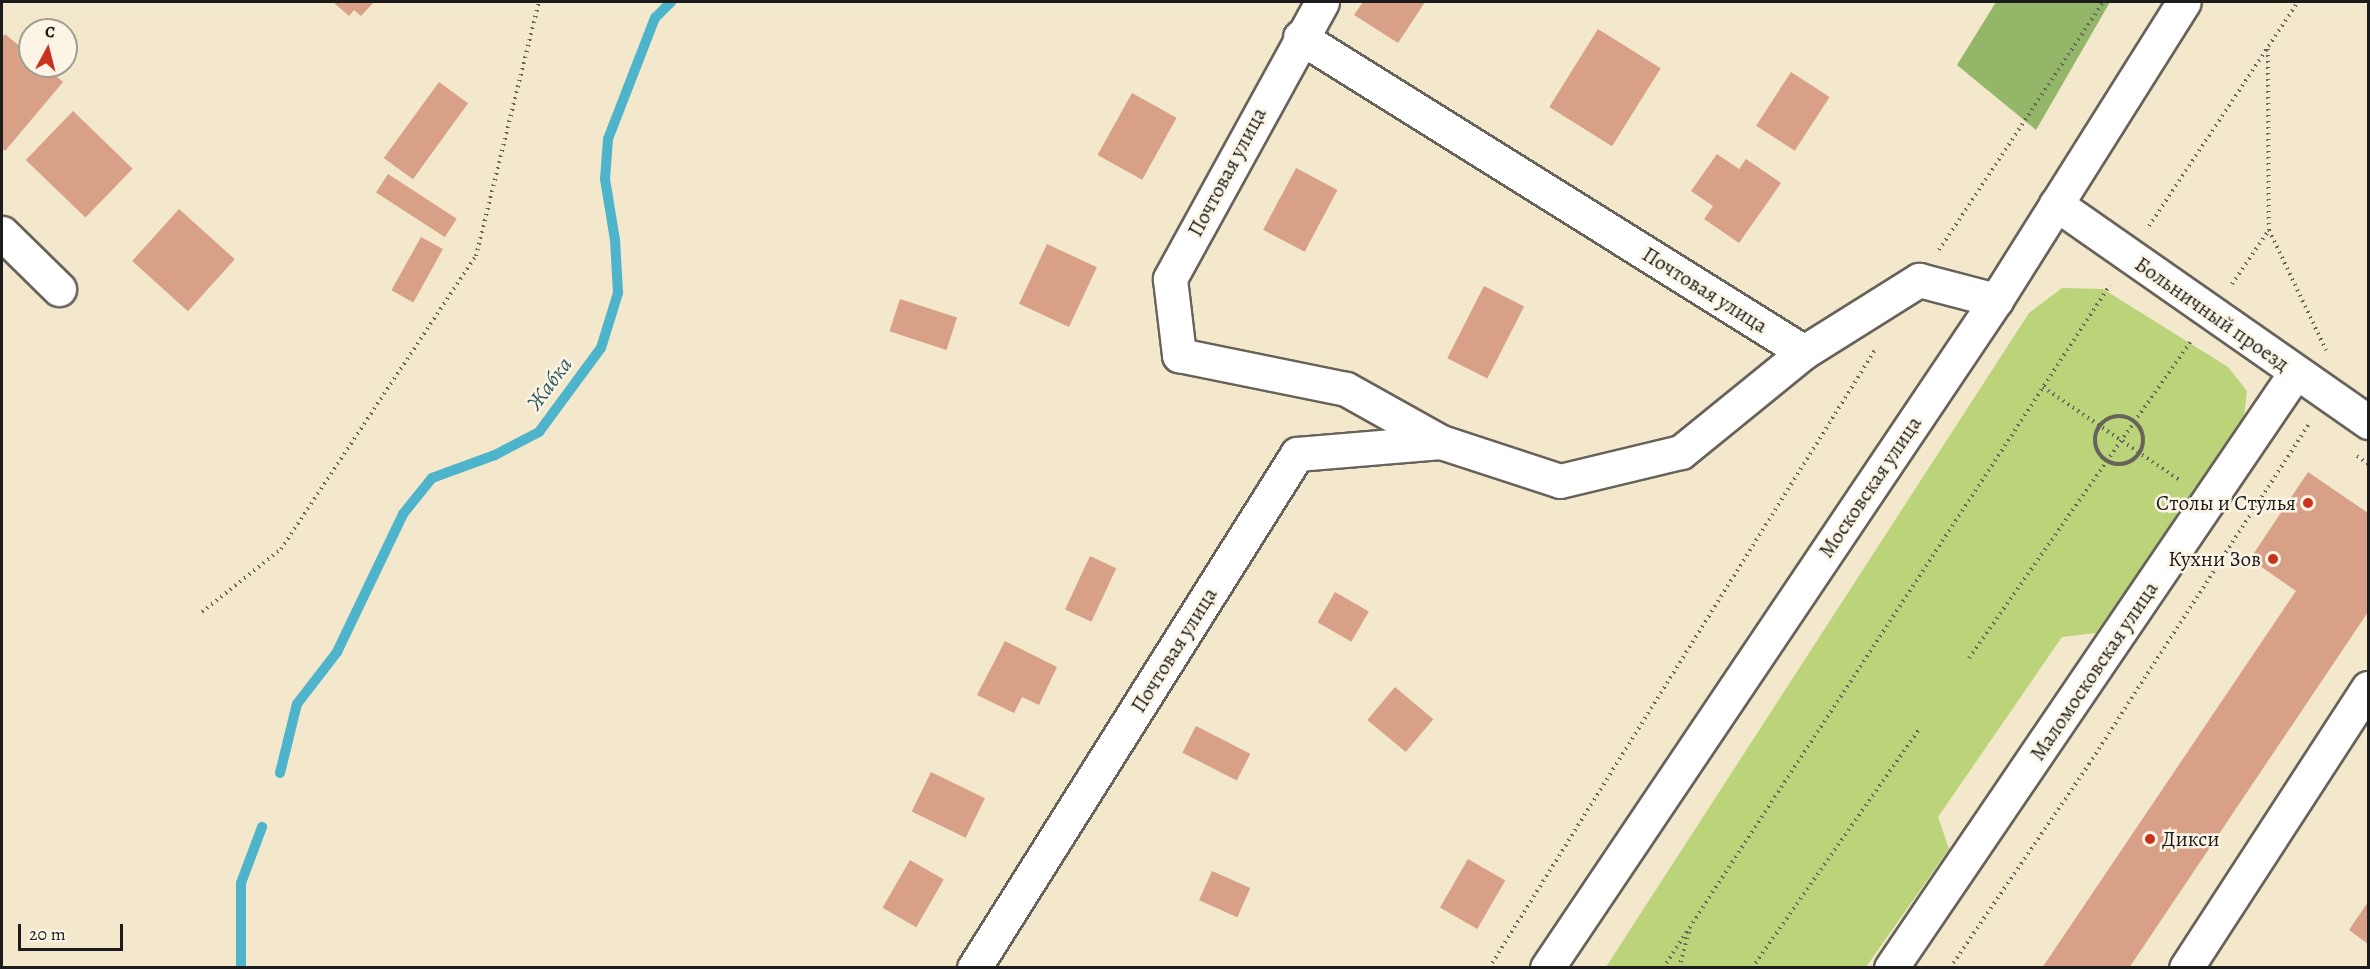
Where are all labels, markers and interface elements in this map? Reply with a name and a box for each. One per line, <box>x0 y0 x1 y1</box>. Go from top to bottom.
north arrow <box>18 18 78 78</box>
text: С <box>44 21 56 44</box>
street label: Почтовая улица <box>1182 103 1272 241</box>
street label: Почтовая улица <box>1638 242 1772 338</box>
street label: Больничный проезд <box>2130 251 2294 377</box>
water label: Жабка <box>522 352 578 416</box>
street label: Московская улица <box>1813 411 1927 563</box>
place label: Столы и Стулья <box>2156 490 2296 516</box>
marker: Столы и Стулья <box>2301 496 2315 510</box>
place label: Кухни Зов <box>2168 546 2261 572</box>
marker: Кухни Зов <box>2266 552 2280 566</box>
street label: Маломосковская улица <box>2025 577 2163 765</box>
street label: Почтовая улица <box>1126 583 1222 717</box>
place label: Дикси <box>2162 826 2220 852</box>
marker: Дикси <box>2143 832 2157 846</box>
scale bar <box>21 912 126 950</box>
text: 20 m <box>29 922 66 946</box>

